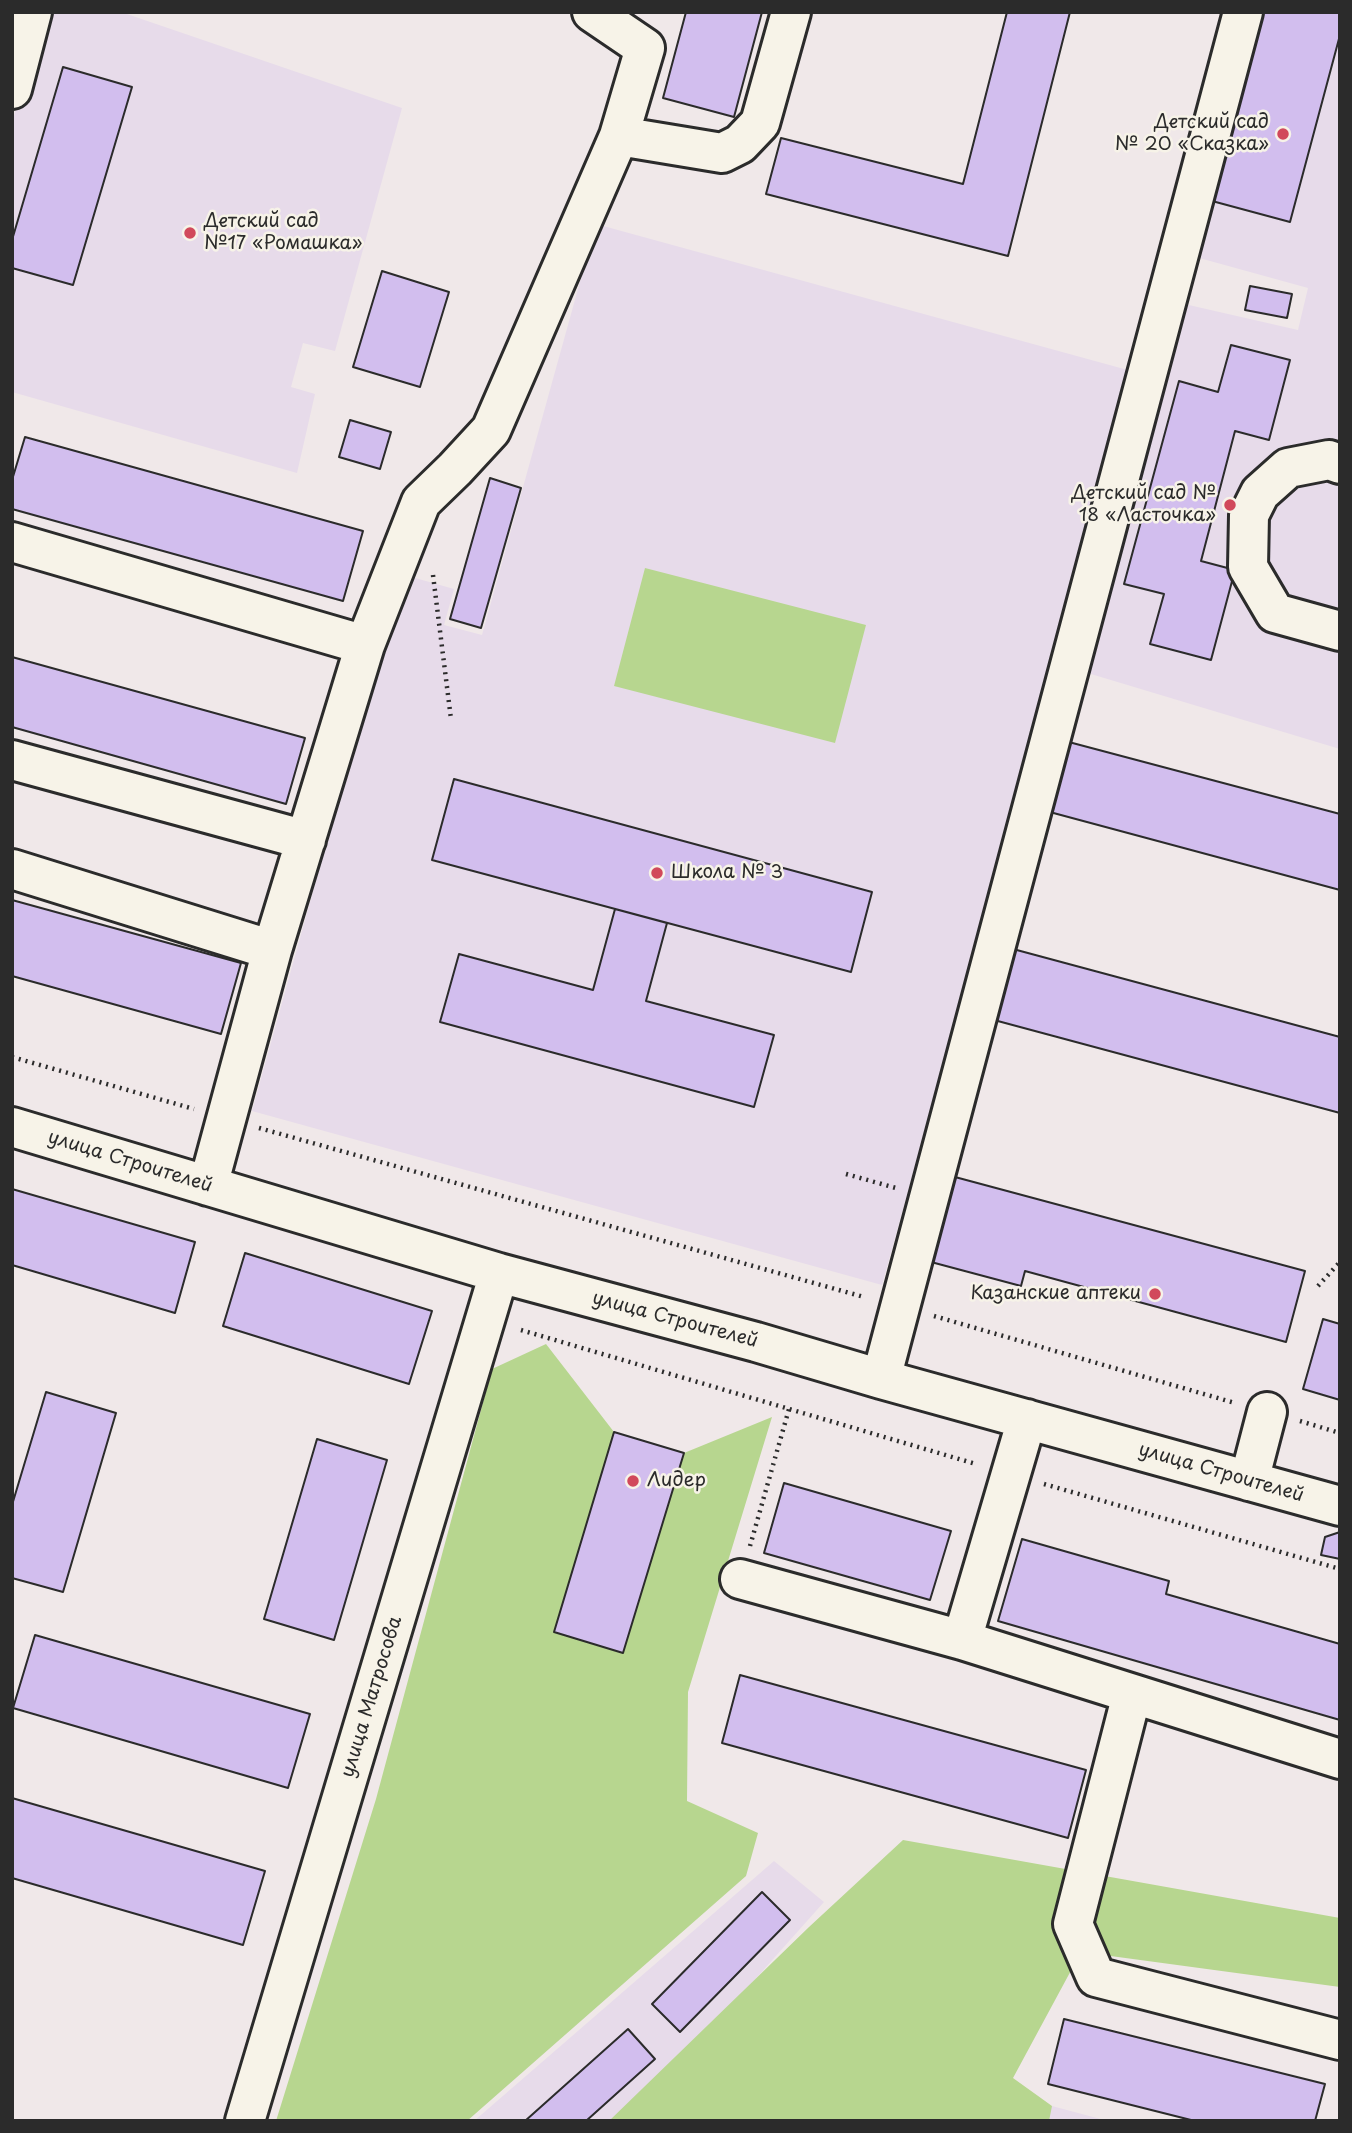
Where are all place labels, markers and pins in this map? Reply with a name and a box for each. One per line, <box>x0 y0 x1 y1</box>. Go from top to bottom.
place label: Детский сад № 20 «Сказка» <box>1115 112 1269 156</box>
marker: Детский сад № 20 «Сказка» <box>1275 126 1291 142</box>
place label: Детский сад №17 «Ромашка» <box>204 211 362 255</box>
marker: Детский сад №17 «Ромашка» <box>182 225 198 241</box>
place label: Детский сад № 18 «Ласточка» <box>1072 483 1216 527</box>
marker: Детский сад № 18 «Ласточка» <box>1222 497 1238 513</box>
place label: Школа № 3 <box>671 862 783 884</box>
marker: Школа № 3 <box>649 865 665 881</box>
place label: Казанские аптеки <box>970 1283 1141 1305</box>
marker: Казанские аптеки <box>1147 1286 1163 1302</box>
place label: Лидер <box>647 1470 706 1492</box>
marker: Лидер <box>625 1473 641 1489</box>

